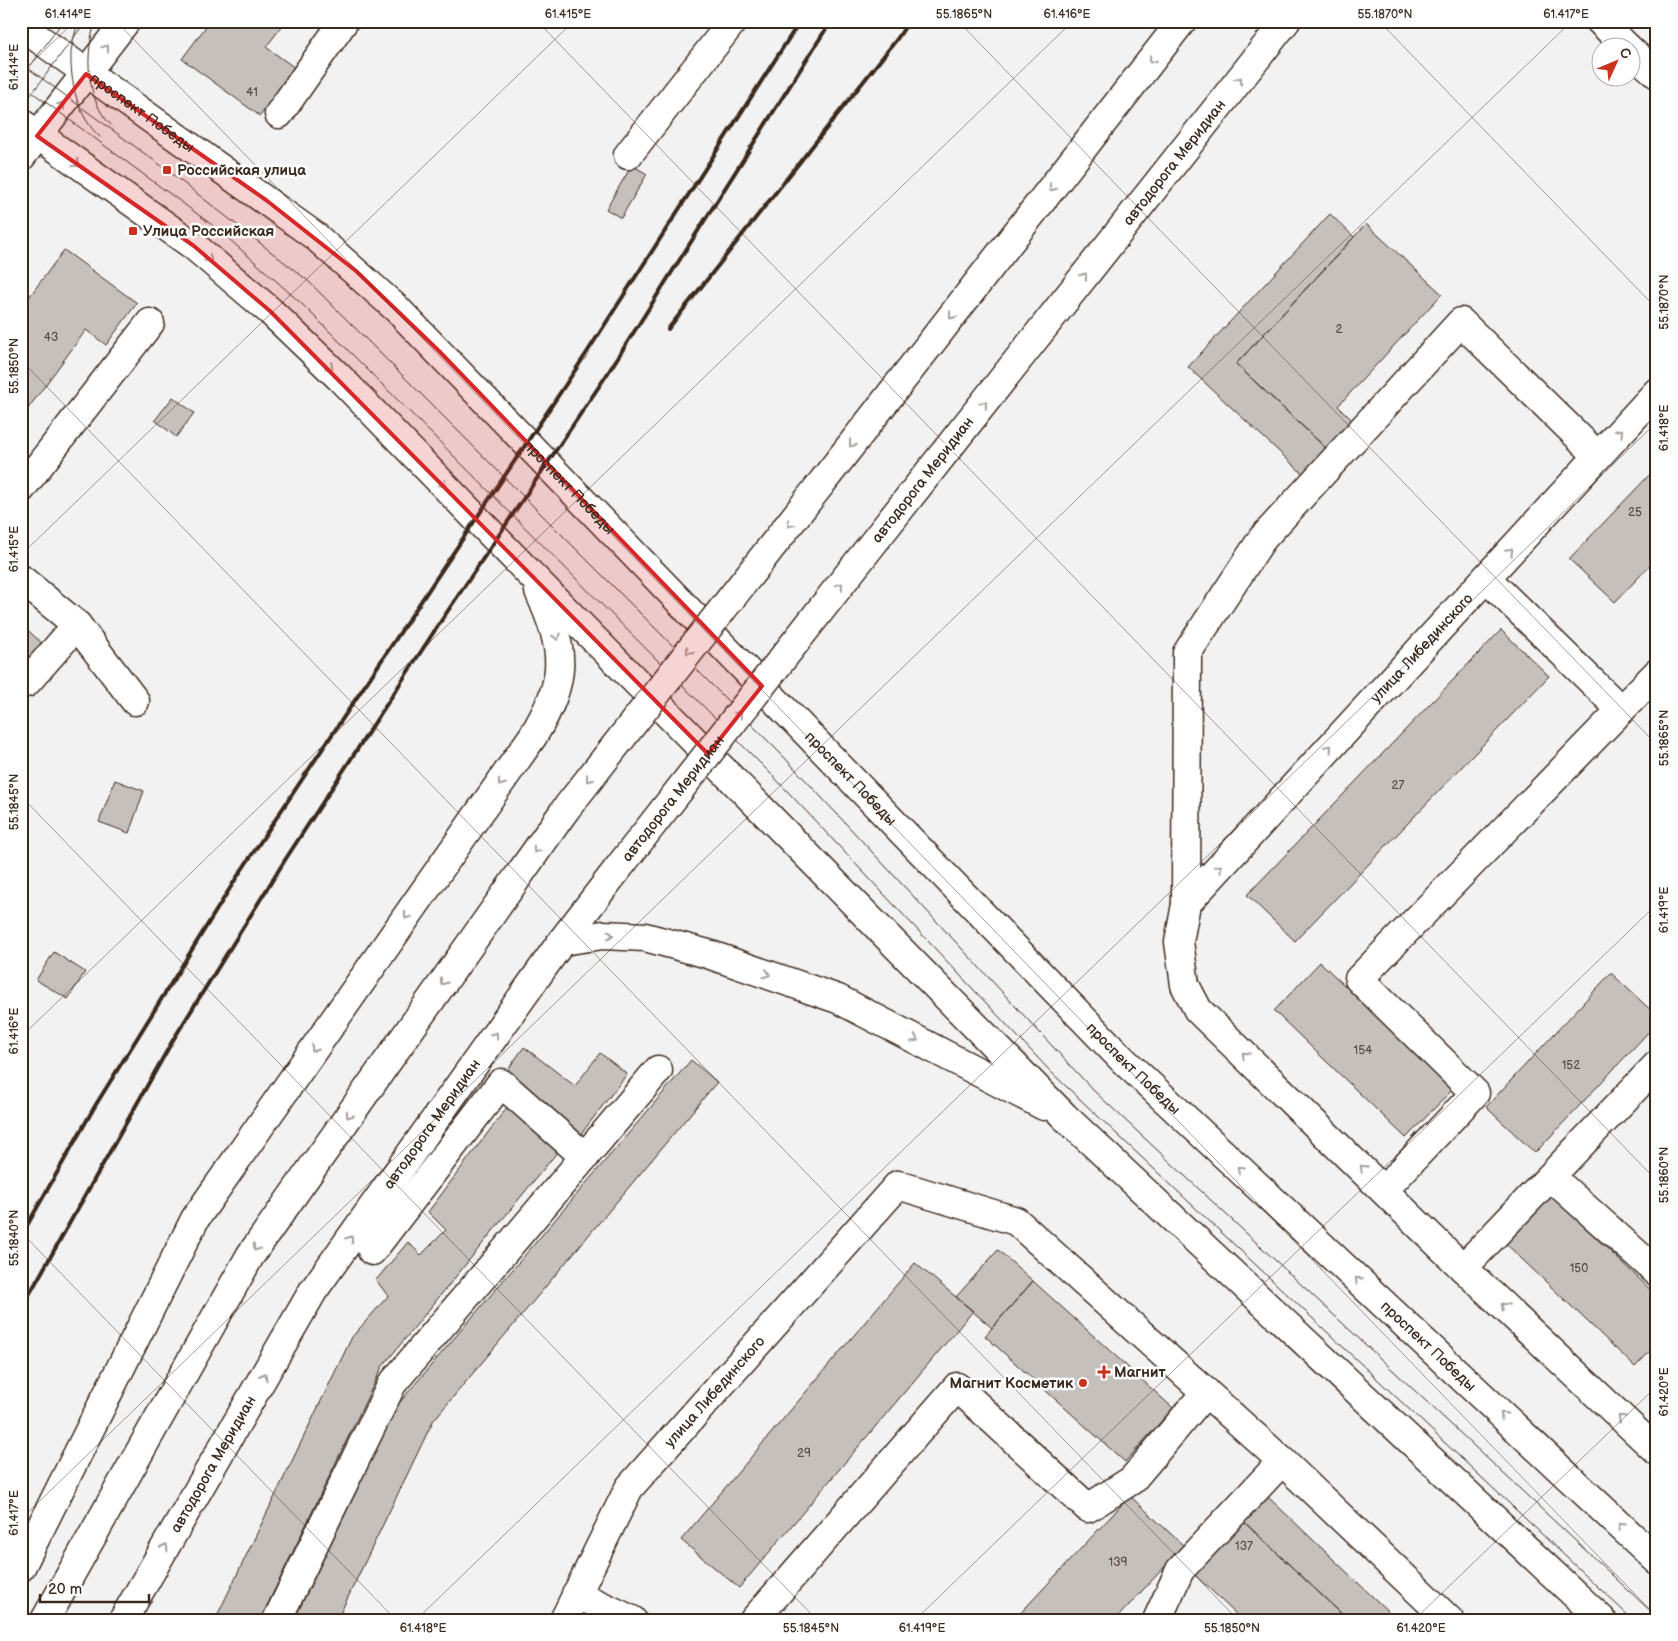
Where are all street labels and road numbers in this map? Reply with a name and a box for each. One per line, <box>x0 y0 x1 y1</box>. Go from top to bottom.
street label: проспект Победы <box>86 69 198 156</box>
street label: автодорога Меридиан <box>1119 96 1230 229</box>
street label: автодорога Меридиан <box>868 413 978 547</box>
street label: проспект Победы <box>519 436 619 538</box>
street label: улица Либединского <box>1366 589 1477 707</box>
street label: проспект Победы <box>801 727 901 830</box>
street label: автодорога Меридиан <box>618 731 728 865</box>
street label: проспект Победы <box>1082 1018 1185 1118</box>
street label: автодорога Меридиан <box>379 1055 485 1193</box>
street label: проспект Победы <box>1377 1297 1480 1395</box>
street label: улица Либединского <box>660 1332 769 1451</box>
street label: автодорога Меридиан <box>166 1392 260 1536</box>

